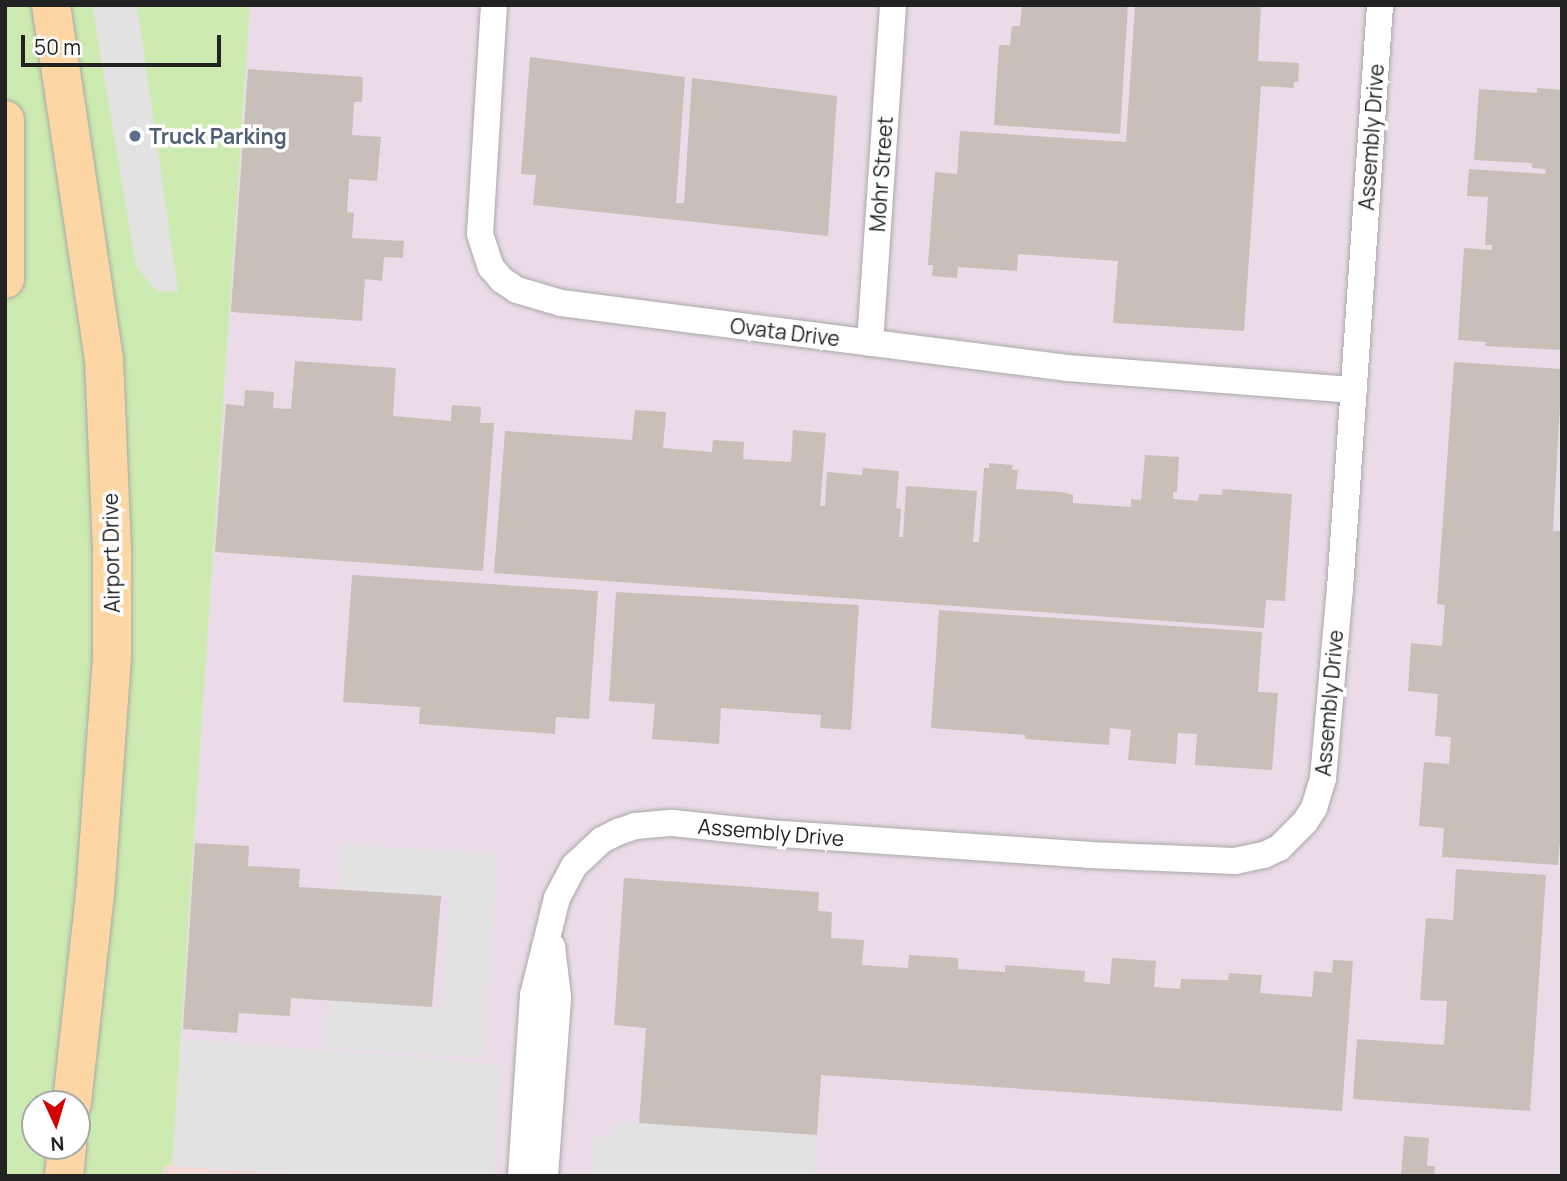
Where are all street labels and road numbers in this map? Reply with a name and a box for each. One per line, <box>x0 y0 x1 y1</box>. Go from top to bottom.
street label: Assembly Drive <box>1353 63 1389 211</box>
street label: Mohr Street <box>864 115 898 233</box>
street label: Ovata Drive <box>729 313 841 351</box>
street label: Airport Drive <box>97 493 125 613</box>
street label: Assembly Drive <box>1310 629 1348 777</box>
street label: Assembly Drive <box>697 813 845 851</box>

